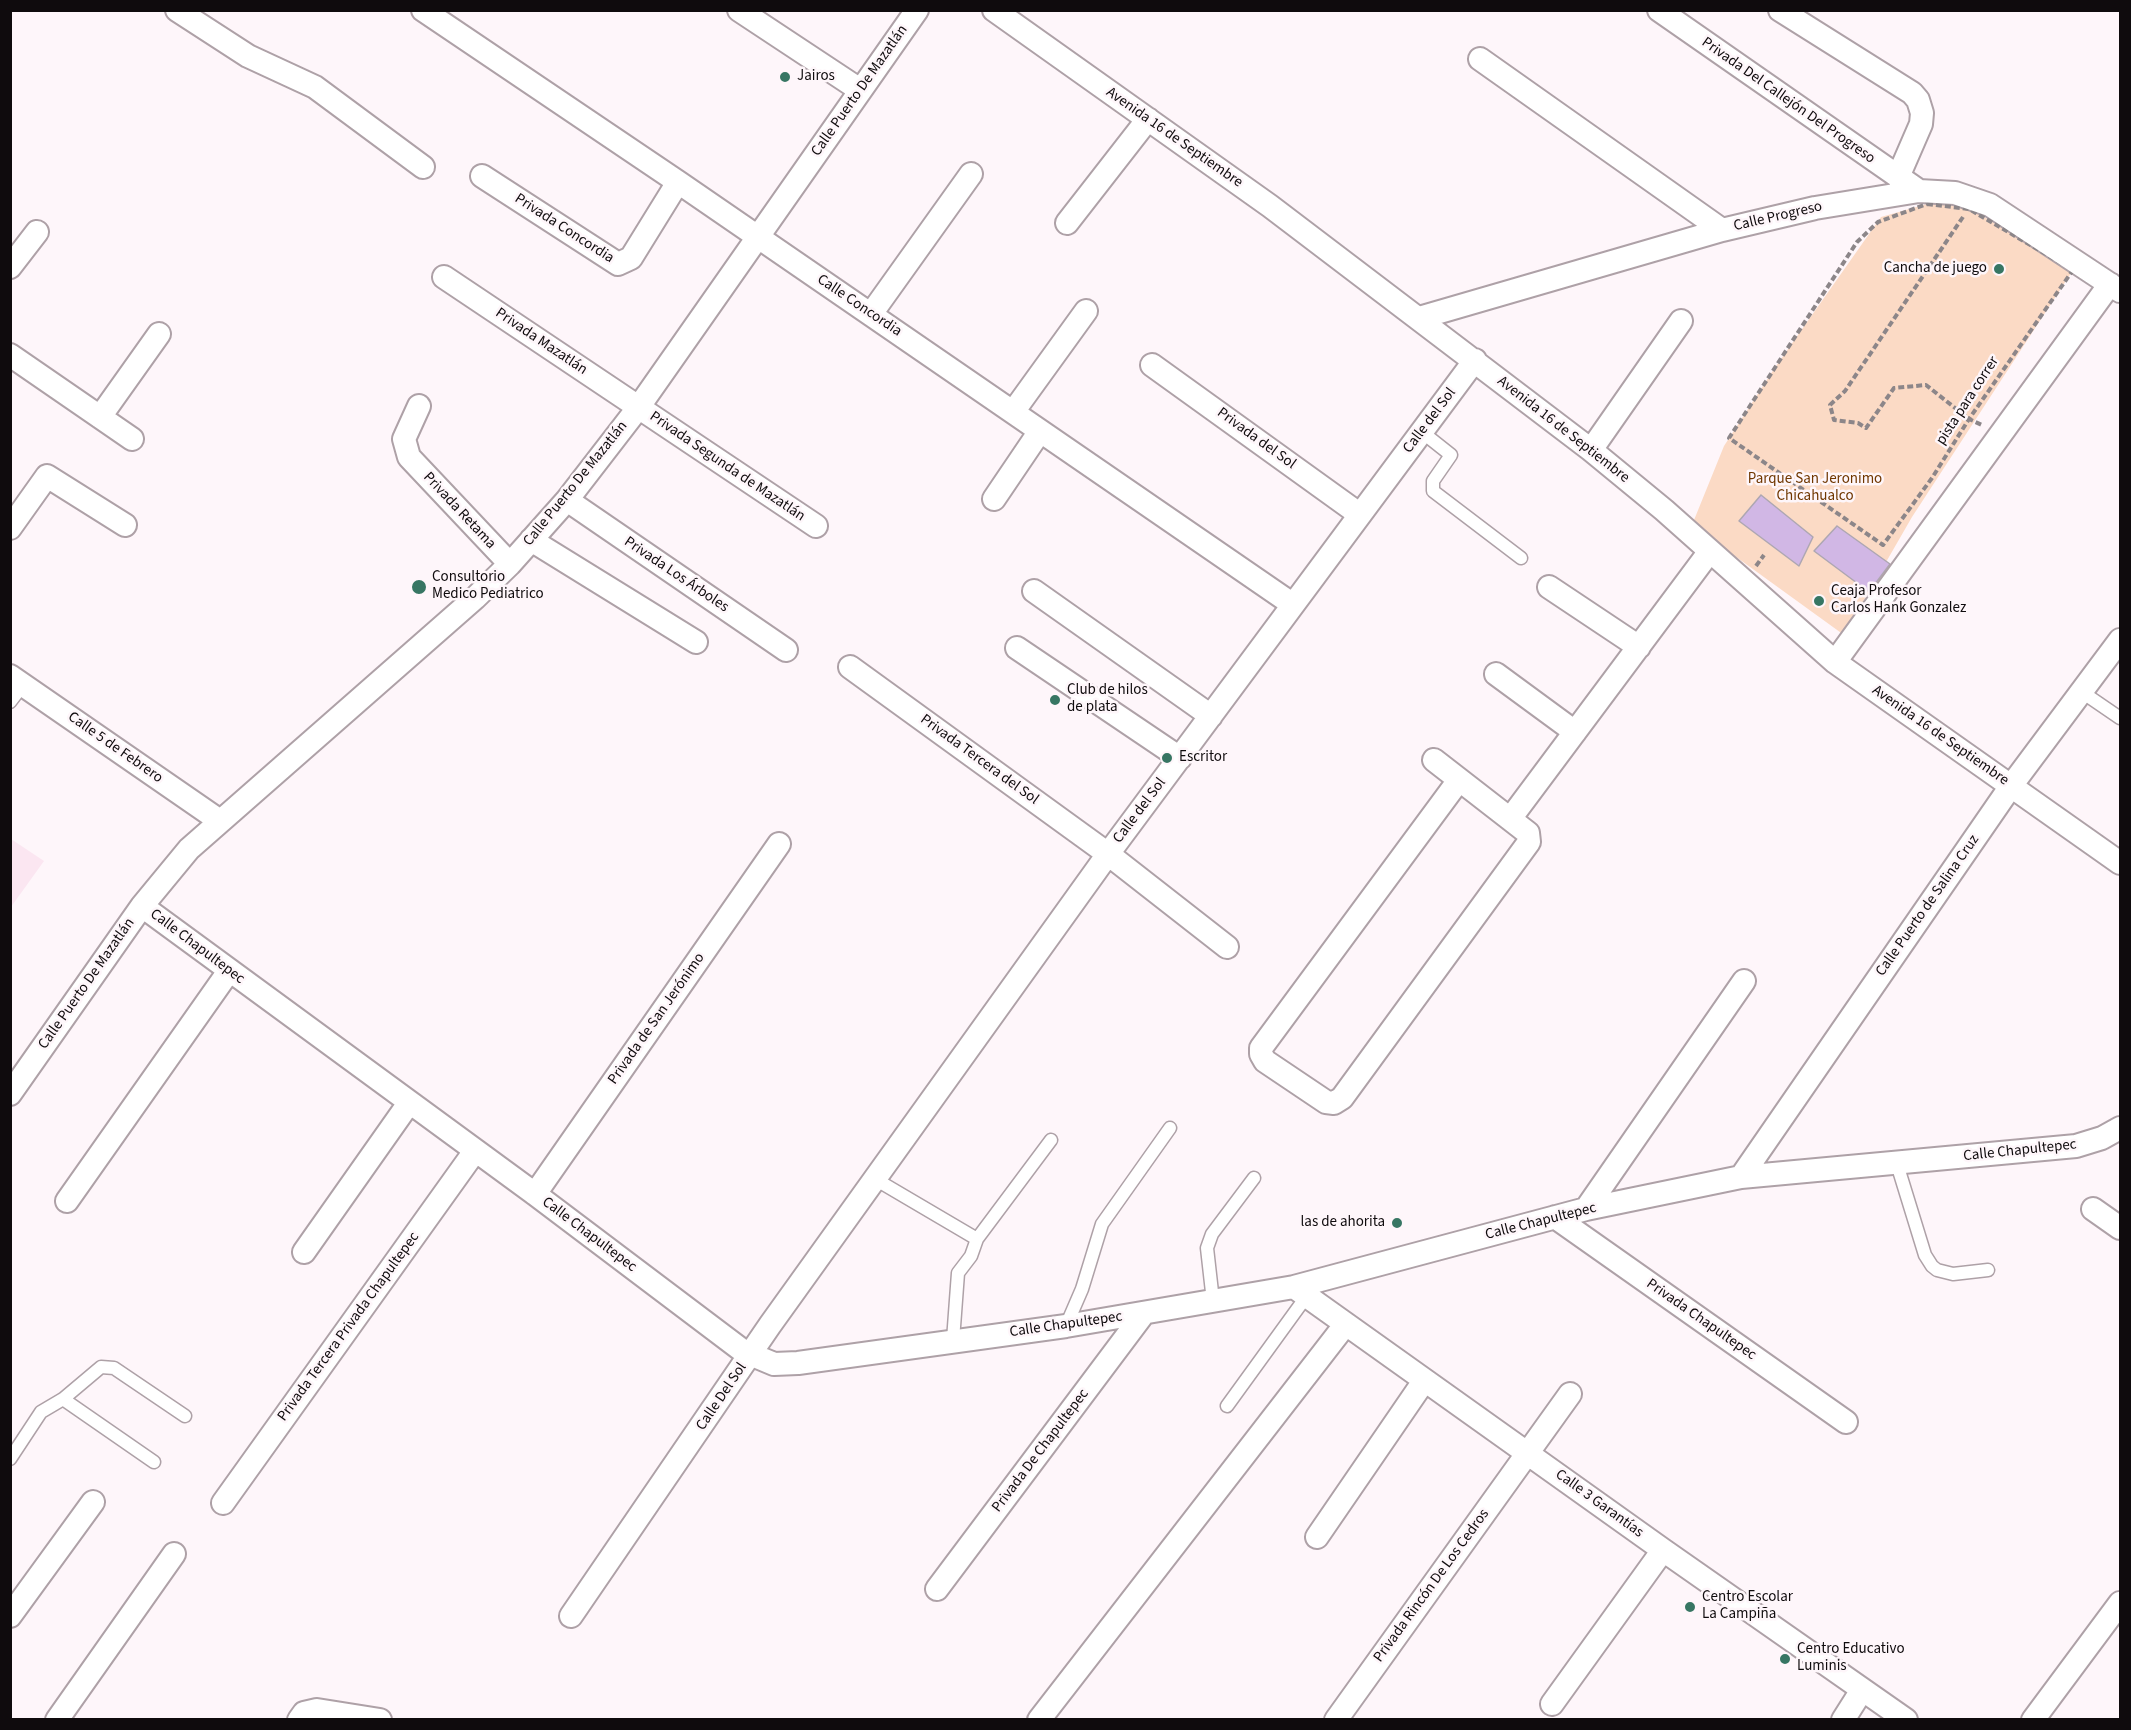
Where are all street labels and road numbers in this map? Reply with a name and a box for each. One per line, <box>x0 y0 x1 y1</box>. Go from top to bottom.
street label: Calle Puerto De Mazatlán <box>808 22 912 160</box>
street label: Privada Del Callejón Del Progreso <box>1698 34 1878 168</box>
street label: Avenida 16 de Septiembre <box>1102 84 1246 192</box>
street label: Privada Concordia <box>511 190 617 268</box>
street label: Calle Progreso <box>1732 198 1824 236</box>
street label: Calle Concordia <box>813 271 905 341</box>
street label: Privada Mazatlán <box>492 305 590 379</box>
street label: pista para correr <box>1933 353 2003 449</box>
street label: Avenida 16 de Septiembre <box>1493 373 1633 487</box>
street label: Calle del Sol <box>1400 385 1460 457</box>
street label: Privada del Sol <box>1213 404 1299 474</box>
street label: Privada Segunda de Mazatlán <box>646 408 808 526</box>
street label: Calle Puerto De Mazatlán <box>520 418 632 550</box>
street label: Privada Retama <box>419 469 499 553</box>
street label: Privada Los Árboles <box>620 533 732 617</box>
street label: Avenida 16 de Septiembre <box>1868 682 2012 790</box>
street label: Calle 5 de Febrero <box>64 708 166 788</box>
street label: Privada Tercera del Sol <box>916 711 1042 809</box>
street label: Calle del Sol <box>1110 775 1170 847</box>
street label: Calle Puerto de Salina Cruz <box>1872 832 1984 980</box>
street label: Calle Chapultepec <box>146 906 248 988</box>
street label: Calle Puerto De Mazatlán <box>35 915 139 1053</box>
street label: Privada de San Jerónimo <box>605 950 709 1088</box>
street label: Calle Chapultepec <box>1963 1136 2077 1166</box>
street label: Calle Chapultepec <box>538 1194 640 1276</box>
street label: Calle Chapultepec <box>1484 1200 1598 1244</box>
street label: Privada Tercera Privada Chapultepec <box>274 1229 424 1425</box>
street label: Privada Chapultepec <box>1643 1275 1759 1365</box>
street label: Calle Chapultepec <box>1008 1308 1124 1342</box>
street label: Calle Del Sol <box>693 1360 751 1434</box>
street label: Privada De Chapultepec <box>989 1386 1093 1516</box>
street label: Calle 3 Garantías <box>1551 1466 1647 1542</box>
street label: Privada Rincón De Los Cedros <box>1370 1506 1494 1666</box>

